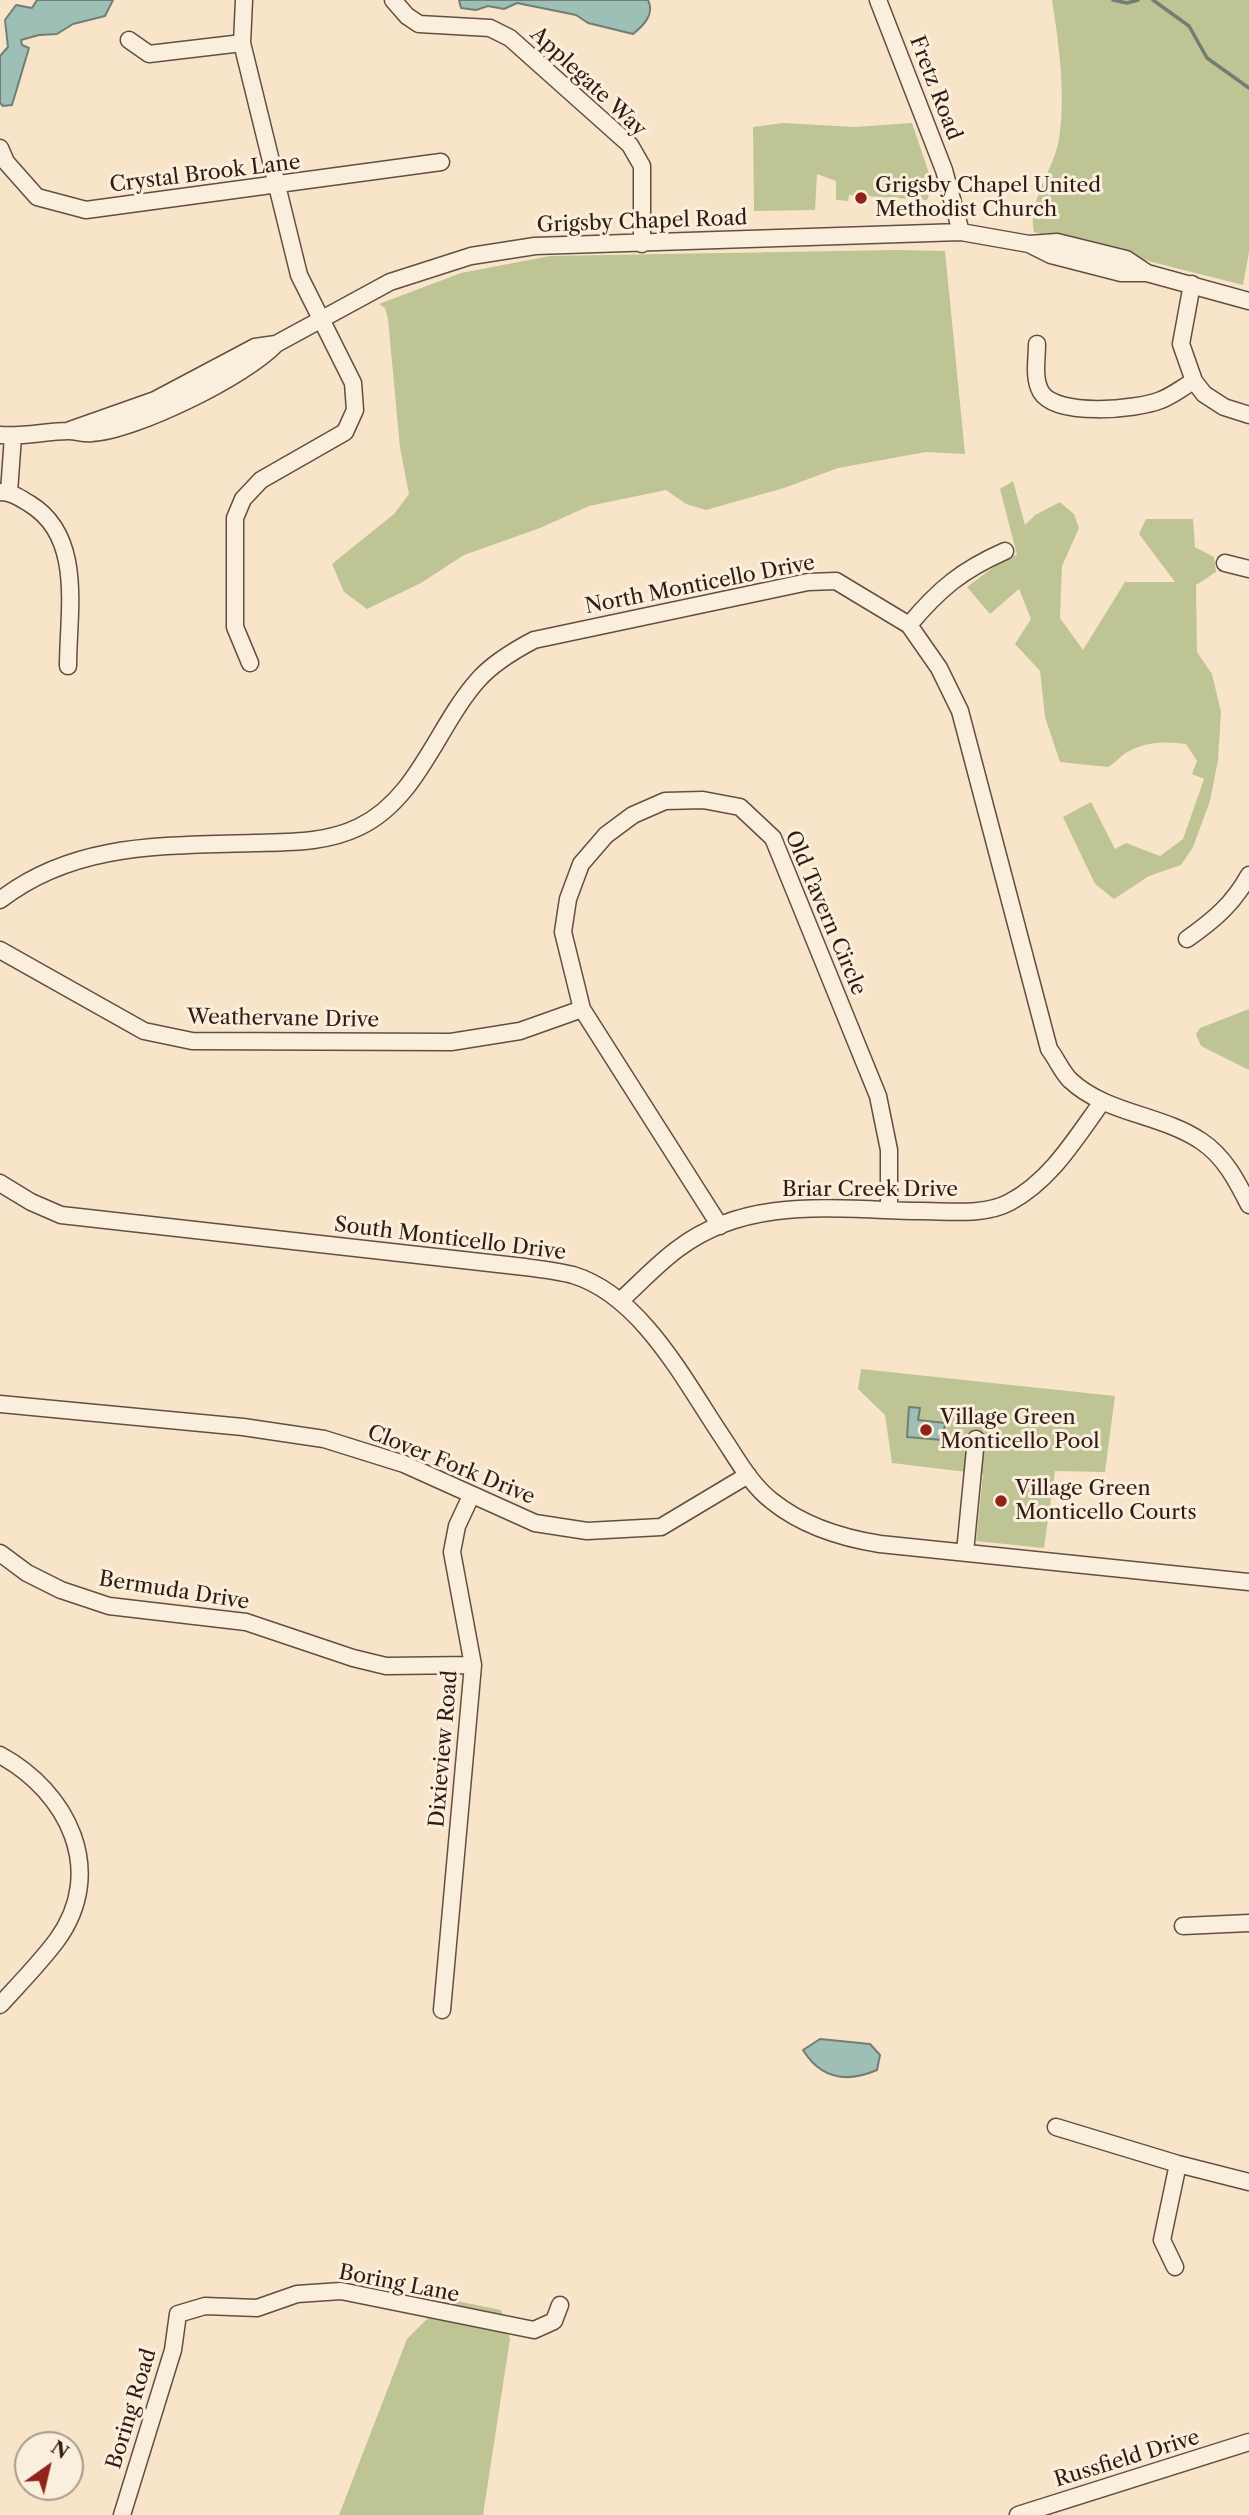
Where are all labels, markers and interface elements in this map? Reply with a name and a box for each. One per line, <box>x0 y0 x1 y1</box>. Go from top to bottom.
street label: Applegate Way <box>525 22 651 142</box>
street label: Fretz Road <box>904 32 966 144</box>
street label: Crystal Brook Lane <box>108 150 302 198</box>
place label: Grigsby Chapel United Methodist Church <box>875 173 1101 223</box>
marker: Grigsby Chapel United Methodist Church <box>853 190 869 206</box>
street label: Grigsby Chapel Road <box>536 206 748 238</box>
street label: North Monticello Drive <box>583 550 817 620</box>
street label: Old Tavern Circle <box>779 827 871 999</box>
street label: Weathervane Drive <box>187 1005 379 1033</box>
street label: Briar Creek Drive <box>782 1177 958 1203</box>
street label: South Monticello Drive <box>333 1212 567 1266</box>
place label: Village Green Monticello Pool <box>940 1405 1100 1455</box>
street label: Clover Fork Drive <box>364 1420 538 1510</box>
marker: Village Green Monticello Pool <box>918 1422 934 1438</box>
place label: Village Green Monticello Courts <box>1015 1476 1197 1526</box>
marker: Village Green Monticello Courts <box>993 1493 1009 1509</box>
street label: Bermuda Drive <box>97 1567 251 1615</box>
street label: Dixieview Road <box>425 1669 463 1829</box>
street label: Boring Lane <box>337 2260 461 2308</box>
street label: Boring Road <box>102 2346 162 2472</box>
street label: Russfield Drive <box>1051 2425 1203 2493</box>
north arrow <box>14 2431 84 2501</box>
text: N <box>47 2436 73 2464</box>

